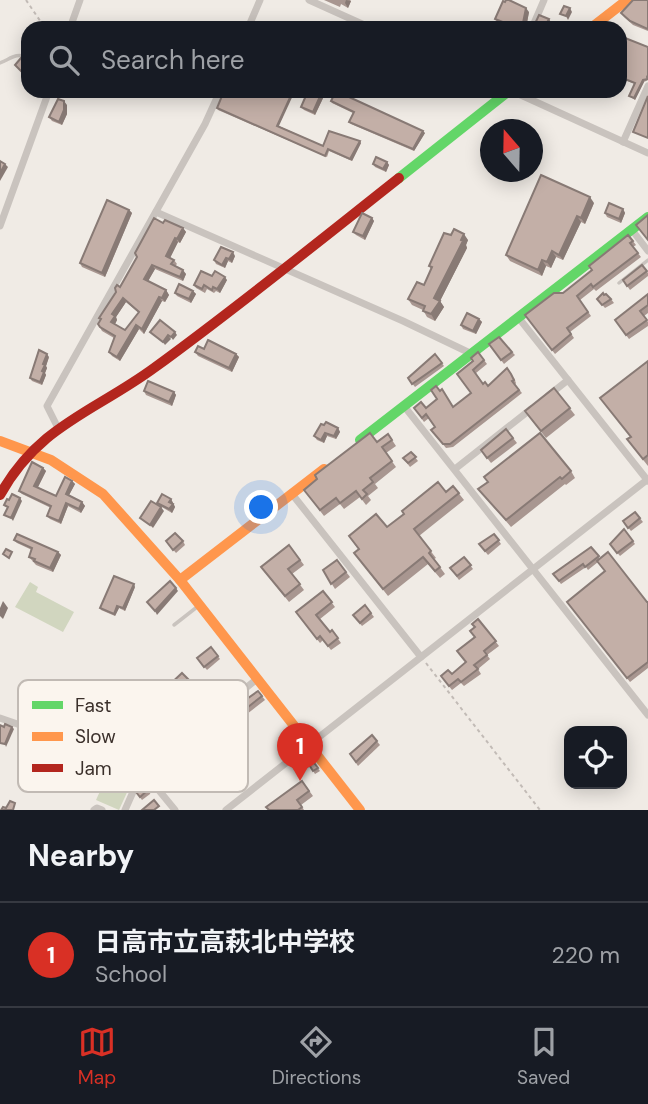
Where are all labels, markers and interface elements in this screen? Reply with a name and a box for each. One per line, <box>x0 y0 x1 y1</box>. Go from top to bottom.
search box <box>21 21 627 98</box>
icon: search <box>45 41 83 79</box>
text: Search here <box>101 43 244 77</box>
north arrow <box>480 119 543 182</box>
your location <box>244 490 278 524</box>
legend <box>18 680 248 792</box>
text: Fast <box>75 693 111 718</box>
pin: 1 <box>277 723 323 781</box>
text: Slow <box>75 724 116 749</box>
map controls <box>564 726 627 789</box>
button: locate <box>564 726 627 789</box>
text: Jam <box>75 756 112 781</box>
text: Nearby <box>28 836 134 875</box>
text: 日高市立高萩北中学校 <box>95 925 355 959</box>
text: 1 <box>47 940 55 970</box>
text: 220 m <box>551 940 620 970</box>
text: School <box>95 959 167 989</box>
tab: Map <box>78 1023 116 1090</box>
tab: Directions <box>272 1023 361 1090</box>
tab: Saved <box>517 1023 570 1090</box>

